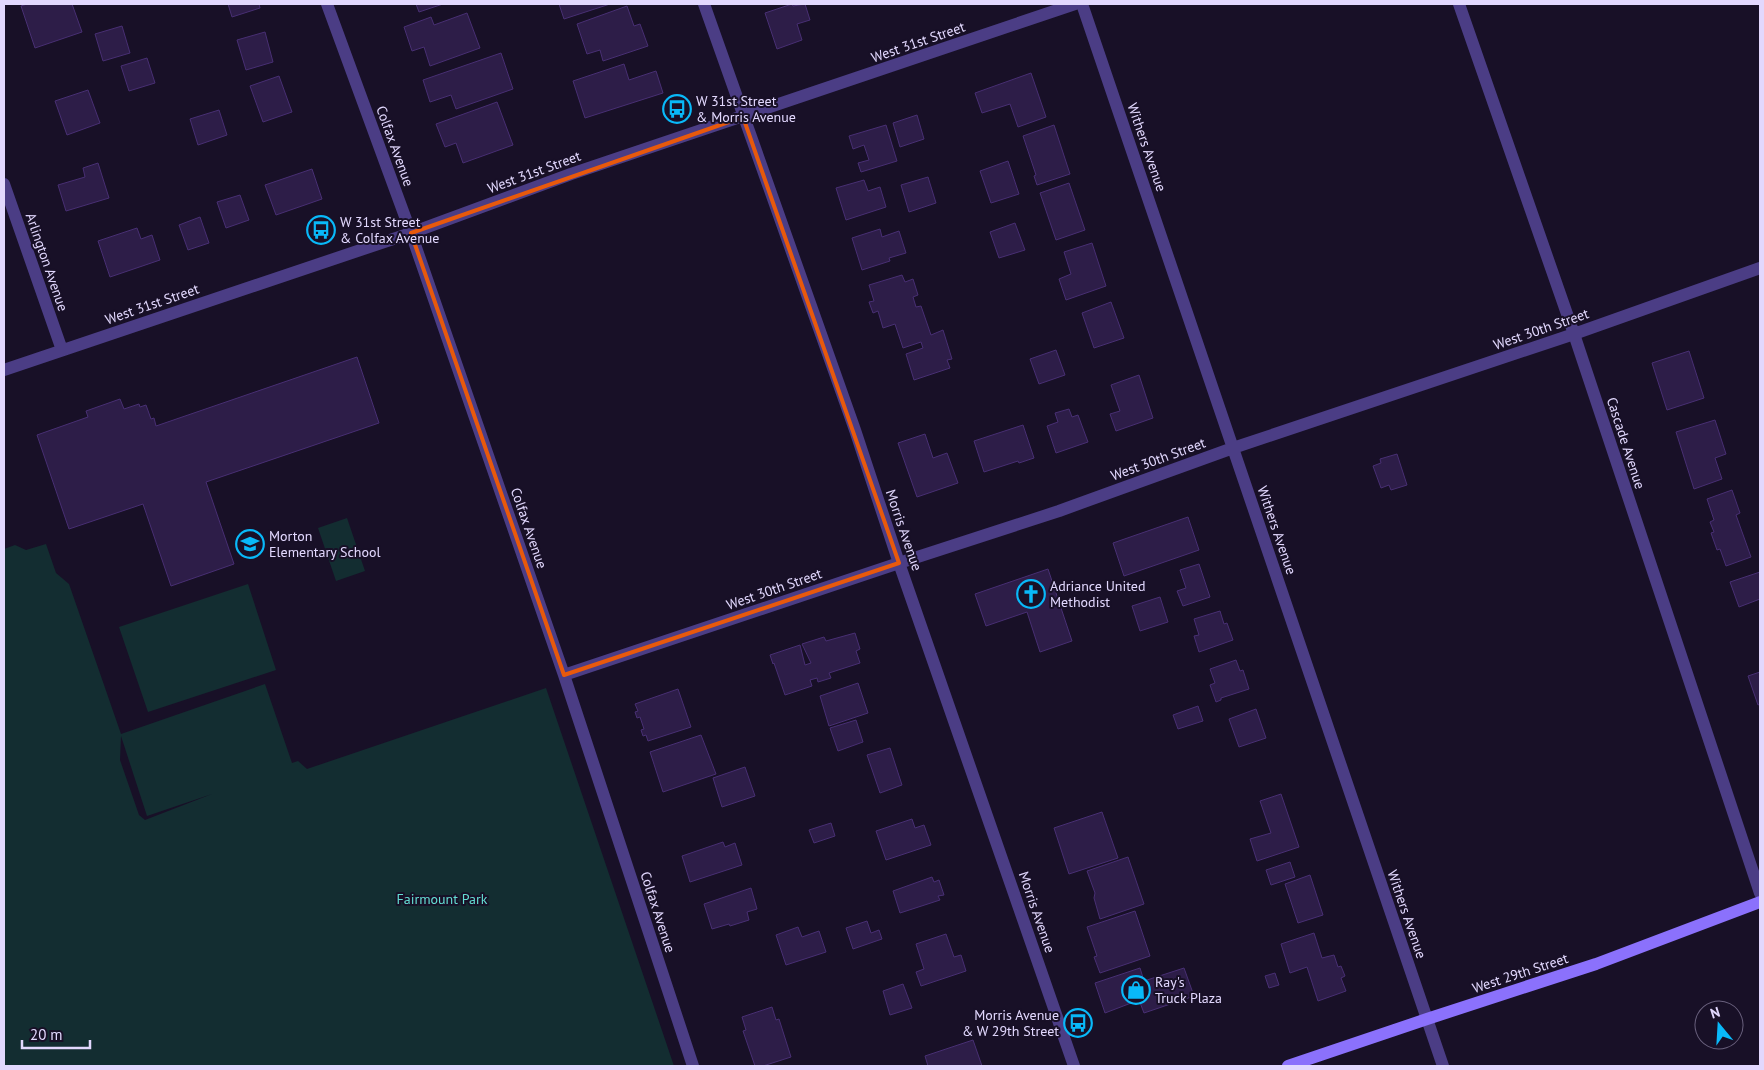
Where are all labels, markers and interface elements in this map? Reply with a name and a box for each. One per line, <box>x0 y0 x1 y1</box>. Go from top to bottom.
street label: West 31st Street <box>869 17 967 66</box>
place label: W 31st Street & Morris Avenue <box>696 92 796 126</box>
bus stop icon: W 31st Street & Morris Avenue <box>662 94 692 124</box>
street label: Withers Avenue <box>1123 100 1171 194</box>
street label: Colfax Avenue <box>372 103 418 189</box>
street label: West 31st Street <box>485 147 583 197</box>
street label: Arlington Avenue <box>22 211 72 313</box>
place label: W 31st Street & Colfax Avenue <box>340 213 439 247</box>
bus stop icon: W 31st Street & Colfax Avenue <box>306 215 336 245</box>
street label: West 31st Street <box>103 279 201 328</box>
street label: West 30th Street <box>1491 304 1591 354</box>
street label: Cascade Avenue <box>1603 395 1649 491</box>
street label: West 30th Street <box>1108 433 1208 484</box>
street label: Withers Avenue <box>1253 483 1301 577</box>
street label: Colfax Avenue <box>507 485 551 571</box>
street label: Morris Avenue <box>882 487 926 573</box>
place label: Morton Elementary School <box>269 527 381 561</box>
school or university icon: Morton Elementary School <box>235 529 265 559</box>
street label: West 30th Street <box>724 564 824 614</box>
place label: Adriance United Methodist <box>1050 577 1145 611</box>
church icon: Adriance United Methodist <box>1016 579 1046 609</box>
street label: Withers Avenue <box>1383 867 1431 961</box>
street label: Colfax Avenue <box>636 869 680 955</box>
street label: Morris Avenue <box>1015 869 1059 955</box>
park label: Fairmount Park <box>397 890 488 908</box>
street label: West 29th Street <box>1470 949 1570 997</box>
place label: Ray's Truck Plaza <box>1155 973 1222 1007</box>
shop icon: Ray's Truck Plaza <box>1121 975 1151 1005</box>
north arrow <box>1694 1000 1744 1050</box>
text: N <box>1708 1003 1722 1023</box>
place label: Morris Avenue & W 29th Street <box>962 1006 1059 1040</box>
bus stop icon: Morris Avenue & W 29th Street <box>1063 1008 1093 1038</box>
scale bar <box>22 1018 90 1050</box>
text: 20 m <box>30 1025 63 1044</box>

